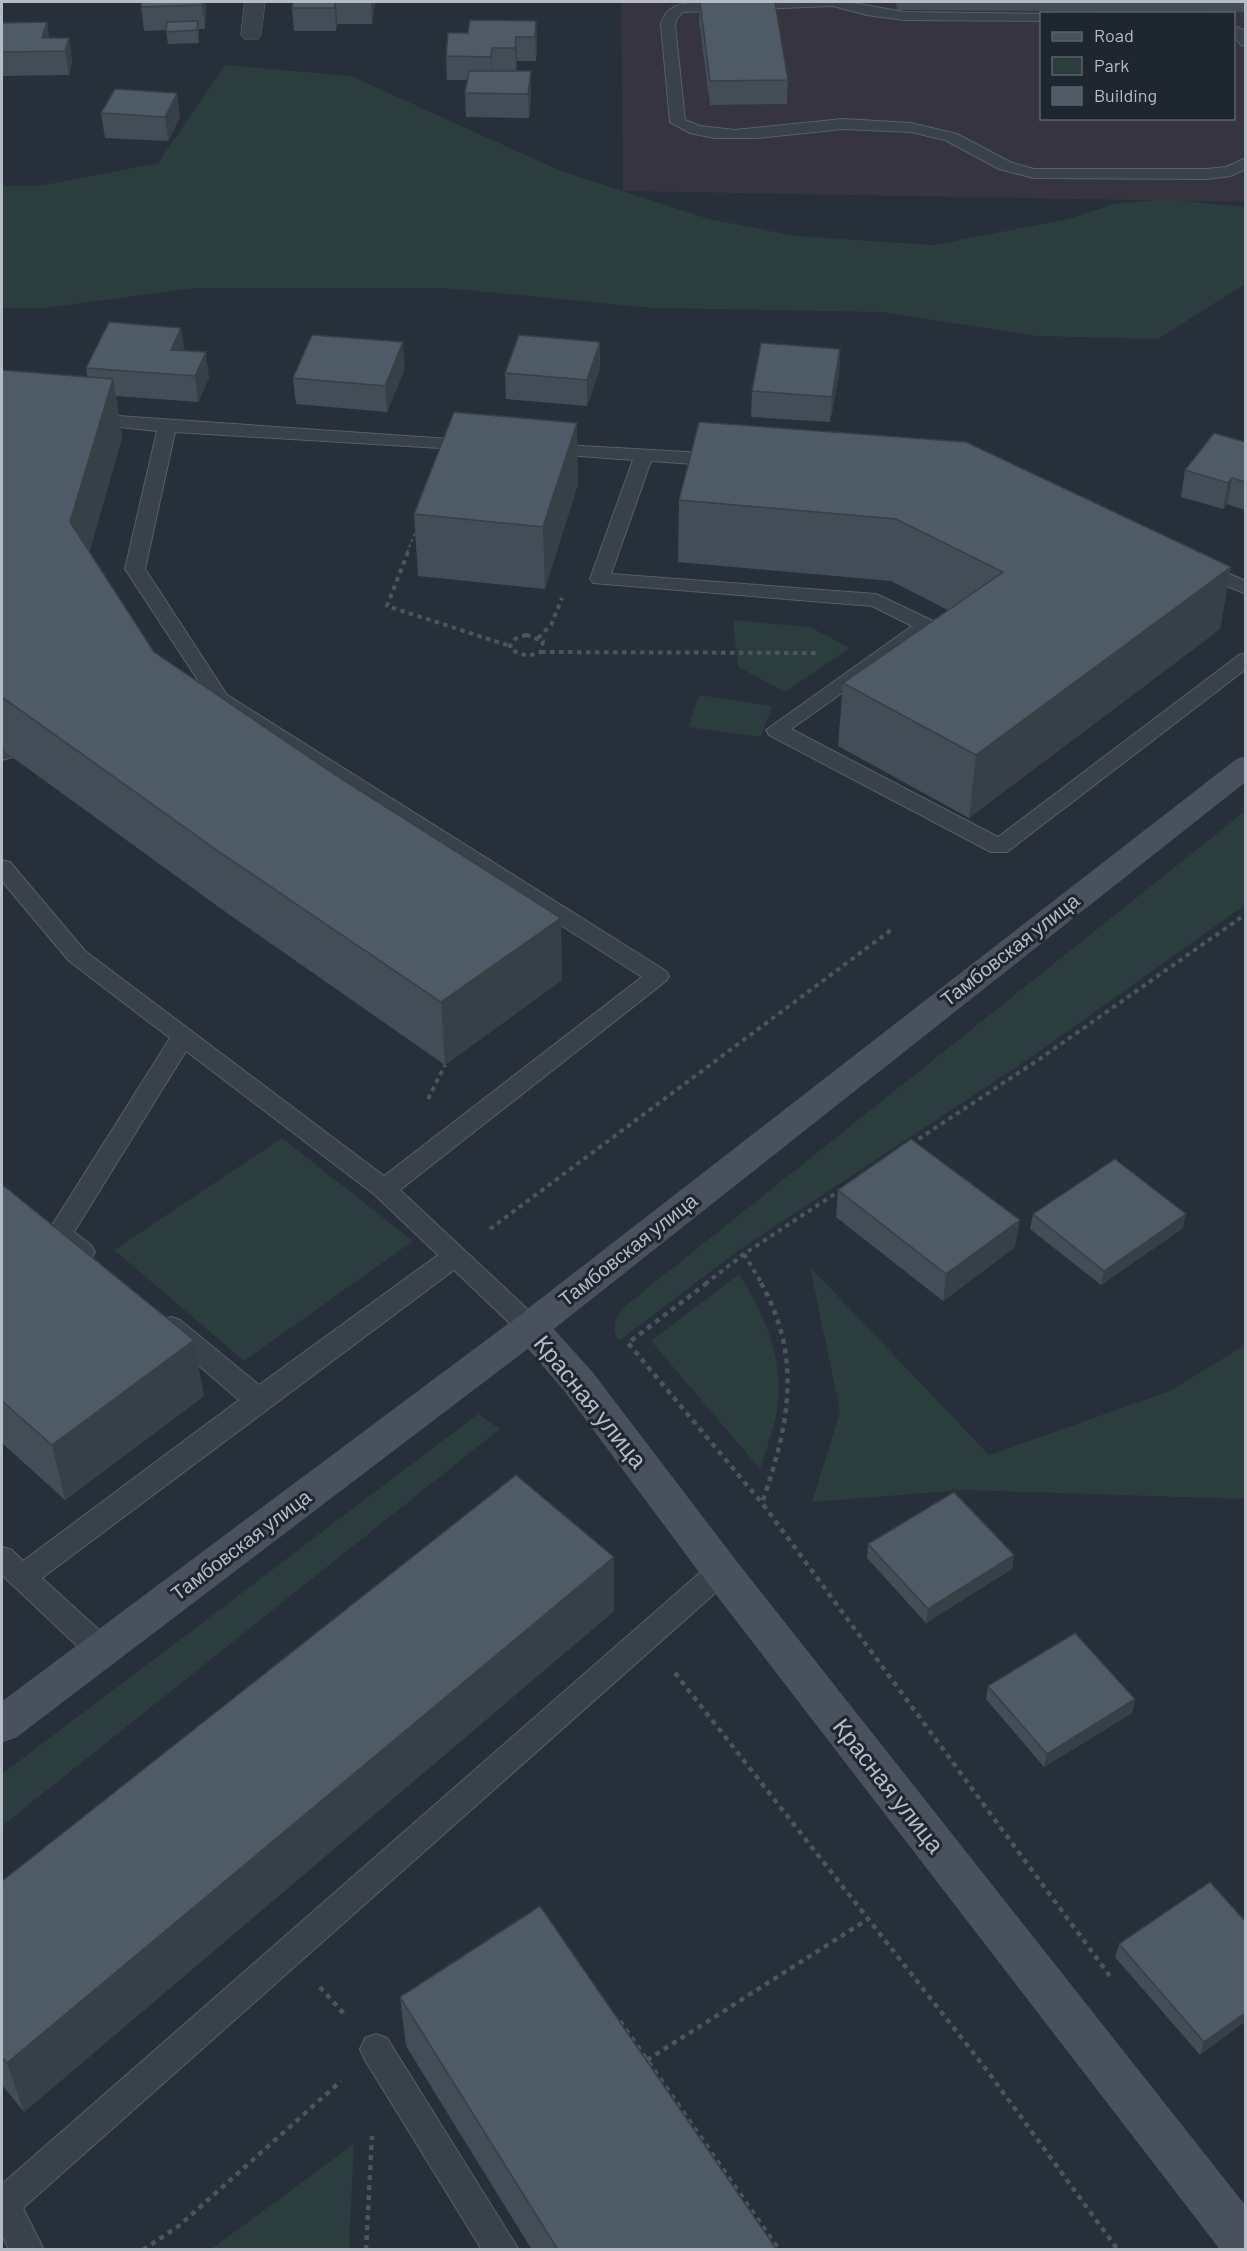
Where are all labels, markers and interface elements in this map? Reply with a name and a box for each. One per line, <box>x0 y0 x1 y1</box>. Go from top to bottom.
legend <box>1040 12 1235 120</box>
text: Road <box>1094 24 1134 46</box>
text: Park <box>1094 54 1129 76</box>
text: Building <box>1094 84 1157 106</box>
street label: Тамбовская улица <box>935 887 1084 1011</box>
street label: Тамбовская улица <box>553 1187 702 1311</box>
street label: Красная улица <box>529 1329 654 1474</box>
street label: Тамбовская улица <box>166 1483 316 1605</box>
street label: Красная улица <box>828 1712 951 1859</box>

